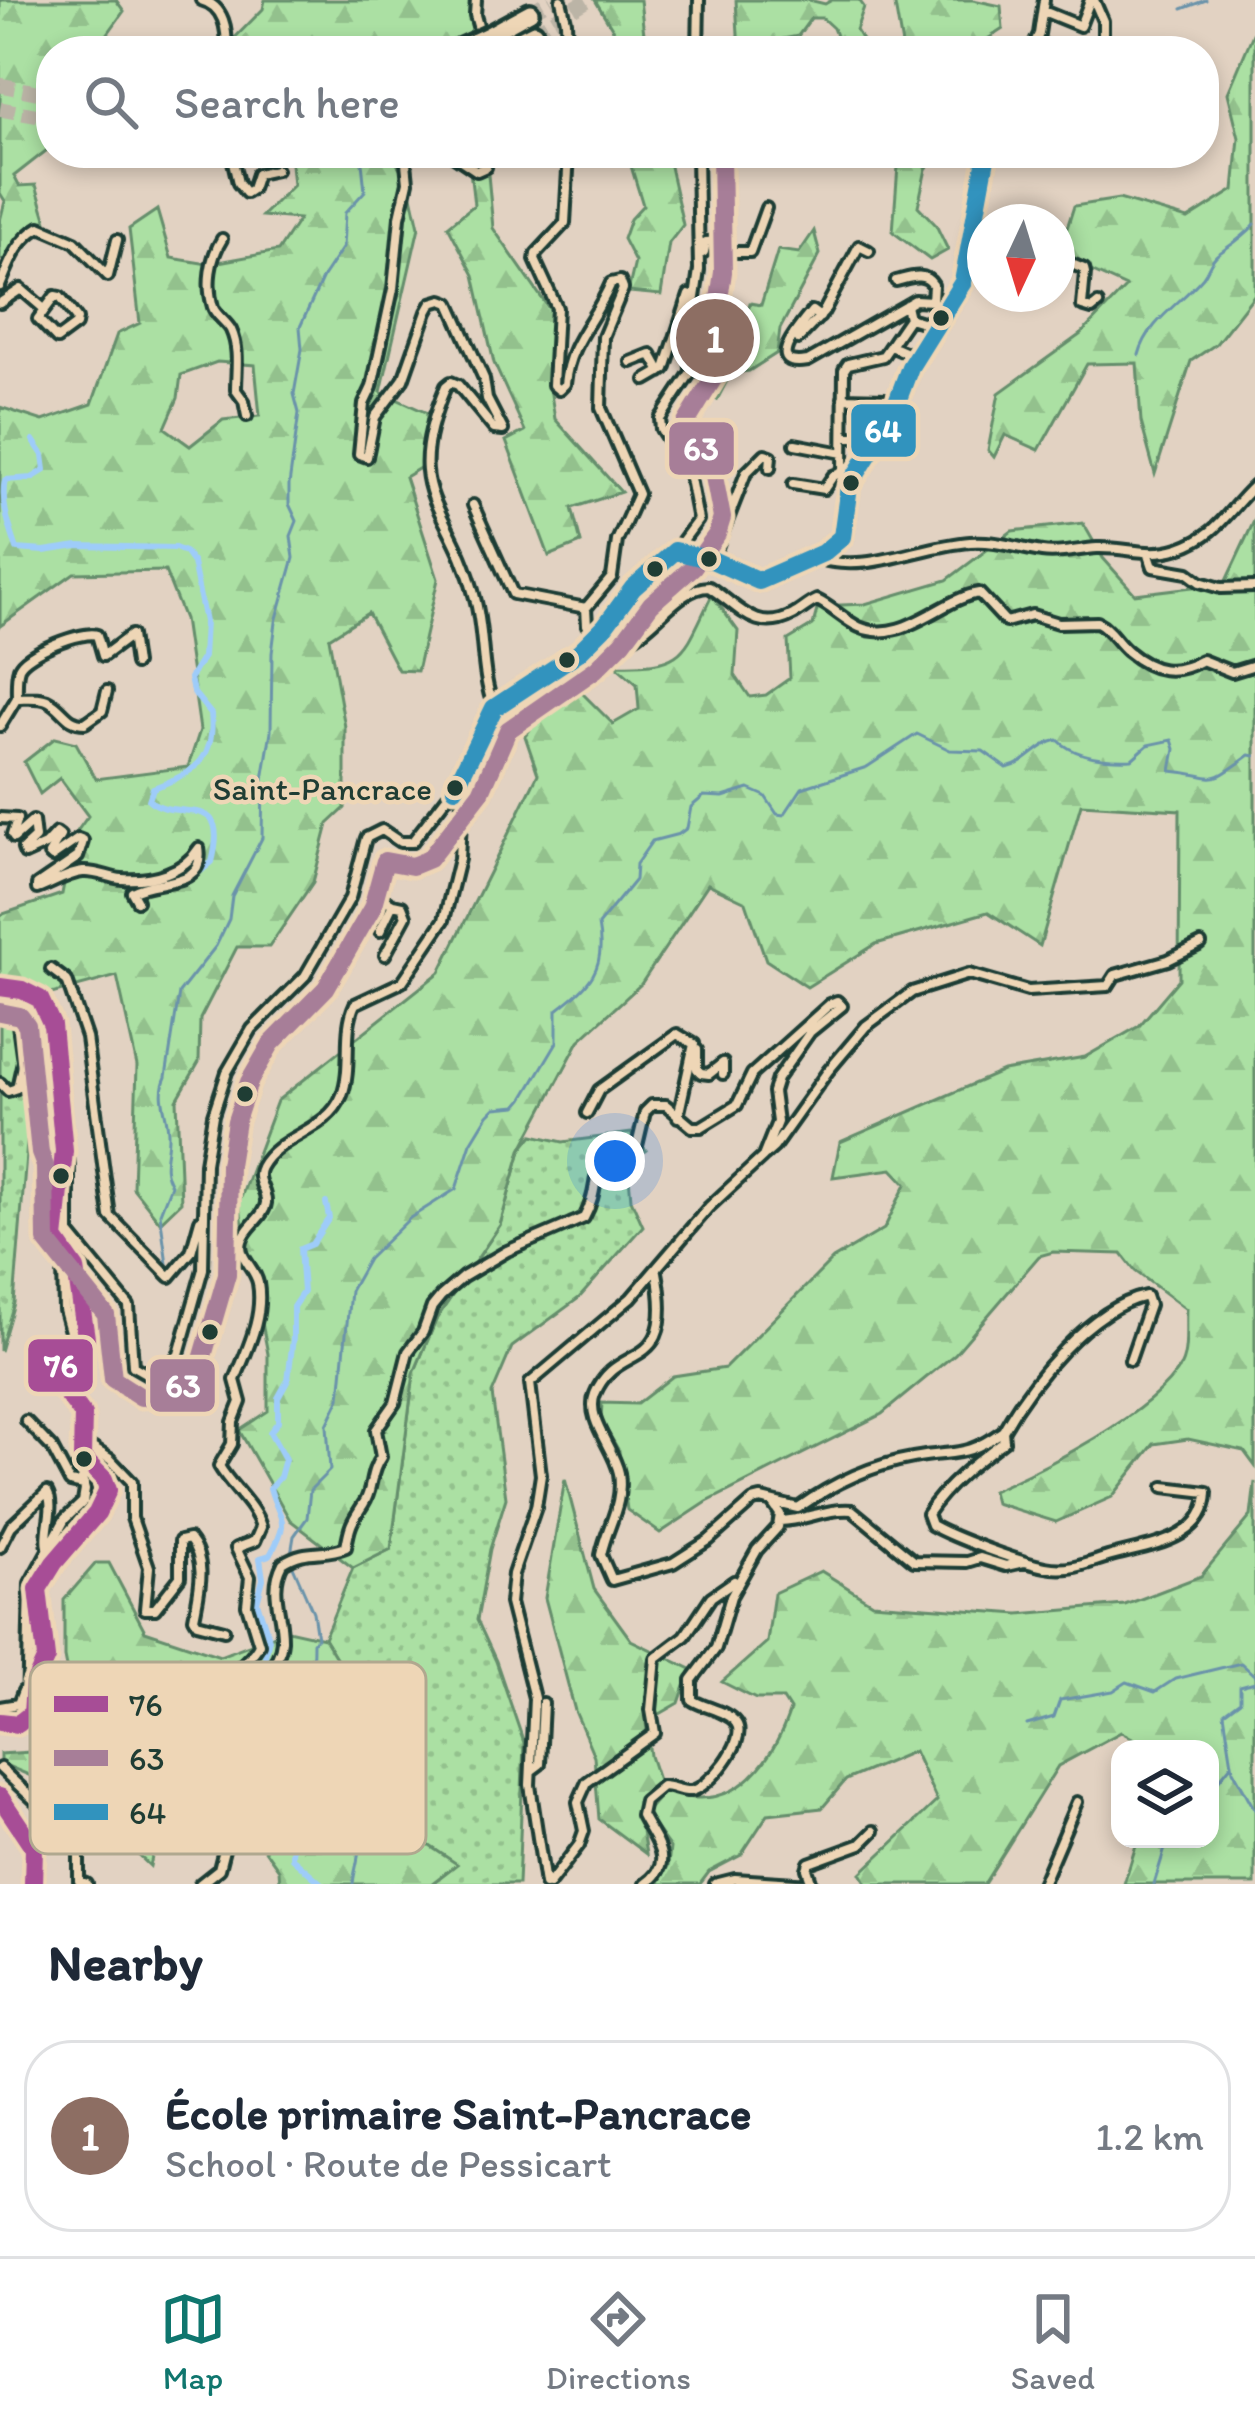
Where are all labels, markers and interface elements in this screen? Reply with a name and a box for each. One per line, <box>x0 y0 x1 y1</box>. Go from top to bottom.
search box <box>36 36 1219 168</box>
icon: search <box>78 69 144 135</box>
text: Search here <box>174 75 400 129</box>
north arrow <box>967 204 1075 312</box>
pin: 1 <box>676 293 754 383</box>
unlabelled marker <box>930 307 952 329</box>
line badge: 64 <box>849 402 918 459</box>
text: 64 <box>864 411 902 450</box>
line badge: 63 <box>667 420 736 477</box>
text: 63 <box>683 429 719 468</box>
unlabelled marker <box>840 472 862 494</box>
unlabelled marker <box>698 548 720 570</box>
unlabelled marker <box>644 558 666 580</box>
unlabelled marker <box>556 649 578 671</box>
place label: Saint-Pancrace <box>213 769 432 808</box>
marker: Saint-Pancrace <box>444 777 466 799</box>
unlabelled marker <box>234 1083 256 1105</box>
your location <box>585 1131 645 1191</box>
unlabelled marker <box>50 1165 72 1187</box>
unlabelled marker <box>199 1321 221 1343</box>
line badge: 76 <box>26 1337 95 1394</box>
text: 76 <box>43 1346 78 1385</box>
line badge: 63 <box>148 1357 217 1414</box>
text: 63 <box>165 1366 201 1405</box>
unlabelled marker <box>73 1448 95 1470</box>
legend <box>30 1662 426 1854</box>
text: 76 <box>129 1685 163 1724</box>
text: 63 <box>129 1739 164 1778</box>
map controls <box>1111 1740 1219 1848</box>
button: layers <box>1111 1740 1219 1848</box>
text: 64 <box>129 1793 166 1832</box>
text: Nearby <box>48 1932 203 1993</box>
text: École primaire Saint-Pancrace <box>165 2086 751 2140</box>
text: 1 <box>81 2113 99 2160</box>
text: 1.2 km <box>1095 2113 1204 2160</box>
text: School · Route de Pessicart <box>165 2140 612 2187</box>
tab: Map <box>160 2286 226 2397</box>
tab: Directions <box>546 2286 691 2397</box>
tab: Saved <box>1011 2286 1095 2397</box>

